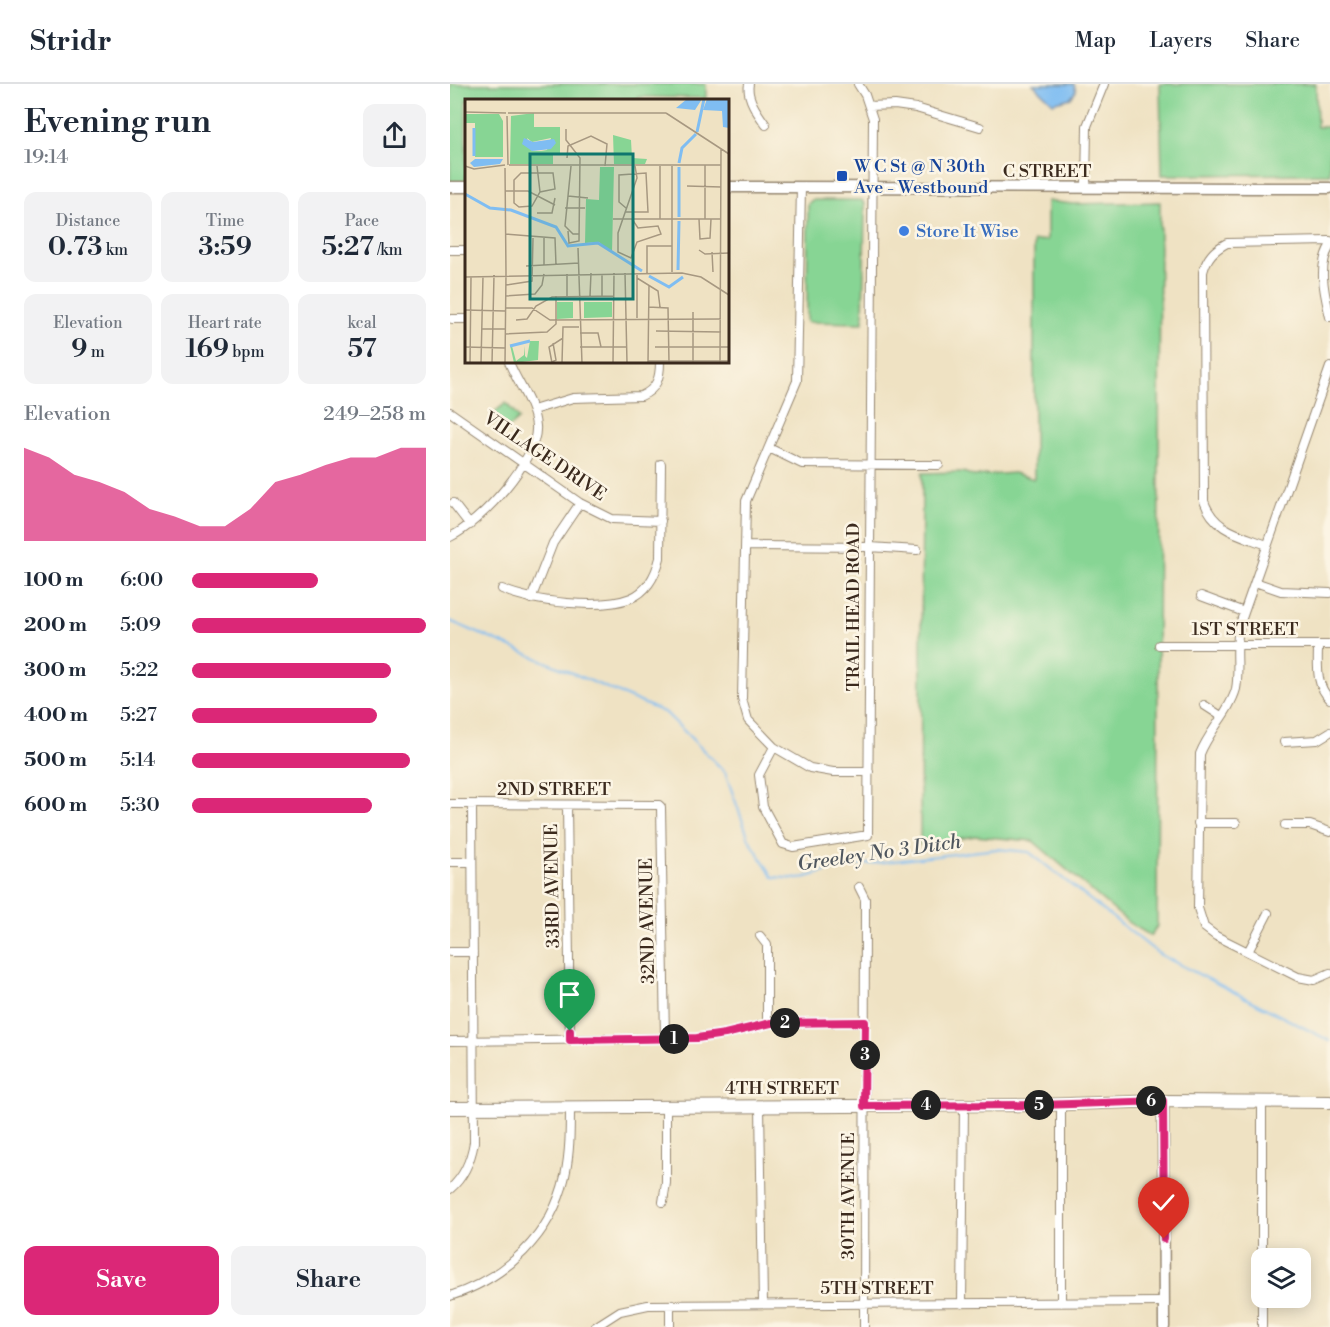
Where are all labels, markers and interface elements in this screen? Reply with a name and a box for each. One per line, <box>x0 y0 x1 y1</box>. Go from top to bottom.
text: Stridr <box>30 24 112 59</box>
text: Map <box>1075 28 1116 54</box>
text: Layers <box>1149 28 1212 54</box>
text: Share <box>1245 28 1300 54</box>
inset map <box>465 99 729 363</box>
text: Evening run <box>24 102 211 143</box>
button: share <box>363 104 426 167</box>
text: 19:14 <box>24 145 68 170</box>
place label: W C St @ N 30th Ave - Westbound <box>853 155 989 199</box>
street label: C STREET <box>1003 160 1092 183</box>
marker: W C St @ N 30th Ave - Westbound <box>835 169 849 183</box>
text: Distance <box>56 211 120 231</box>
text: Time <box>206 211 244 231</box>
text: Pace <box>345 211 379 231</box>
place label: Store It Wise <box>916 220 1019 243</box>
marker: Store It Wise <box>897 224 911 238</box>
text: 0.73 <box>48 231 102 263</box>
text: 3:59 <box>198 231 252 263</box>
text: 5:27 <box>321 231 374 263</box>
text: km <box>102 240 128 260</box>
text: /km <box>374 240 403 260</box>
text: Elevation <box>53 313 123 333</box>
text: Heart rate <box>188 313 262 333</box>
text: kcal <box>347 313 377 333</box>
text: 9 <box>71 333 87 365</box>
text: 169 <box>185 333 229 365</box>
text: 57 <box>347 333 377 365</box>
text: m <box>87 342 105 362</box>
text: bpm <box>229 342 265 362</box>
text: Elevation <box>24 402 111 427</box>
text: 249–258 m <box>323 402 426 427</box>
street label: VILLAGE DRIVE <box>478 406 611 506</box>
street label: TRAIL HEAD ROAD <box>842 523 865 691</box>
text: 100 m <box>24 568 83 593</box>
text: 6:00 <box>120 568 163 593</box>
text: 200 m <box>24 613 87 638</box>
text: 5:09 <box>120 613 161 638</box>
street label: 1ST STREET <box>1192 618 1299 641</box>
text: 300 m <box>24 658 87 683</box>
text: 5:22 <box>120 658 158 683</box>
text: 400 m <box>24 703 88 728</box>
text: 5:27 <box>120 703 157 728</box>
text: 500 m <box>24 748 87 773</box>
text: 5:14 <box>120 748 155 773</box>
street label: 2ND STREET <box>497 778 611 801</box>
text: 600 m <box>24 793 87 818</box>
text: 5:30 <box>120 793 160 818</box>
street label: 33RD AVENUE <box>540 823 565 949</box>
water label: Greeley No 3 Ditch <box>796 829 964 877</box>
street label: 32ND AVENUE <box>635 858 660 984</box>
pin <box>544 969 595 1031</box>
icon: arrive <box>553 978 586 1011</box>
pin: 2 <box>770 1008 800 1038</box>
text: 2 <box>780 1013 790 1033</box>
pin: 1 <box>659 1024 689 1054</box>
text: 1 <box>670 1029 678 1049</box>
pin: 3 <box>850 1040 880 1070</box>
text: 3 <box>860 1045 870 1065</box>
street label: 4TH STREET <box>725 1077 839 1100</box>
pin: 6 <box>1136 1086 1166 1116</box>
pin: 4 <box>911 1090 941 1120</box>
pin: 5 <box>1024 1090 1054 1120</box>
text: 6 <box>1146 1091 1156 1111</box>
text: 4 <box>921 1095 931 1115</box>
text: 5 <box>1034 1095 1044 1115</box>
street label: 30TH AVENUE <box>837 1132 860 1260</box>
pin <box>1138 1177 1189 1239</box>
icon: check <box>1147 1186 1180 1219</box>
button: Save <box>24 1246 219 1315</box>
button: Share <box>231 1246 426 1315</box>
map controls <box>1251 1248 1311 1308</box>
button: layers <box>1251 1248 1311 1308</box>
street label: 5TH STREET <box>820 1277 934 1300</box>

